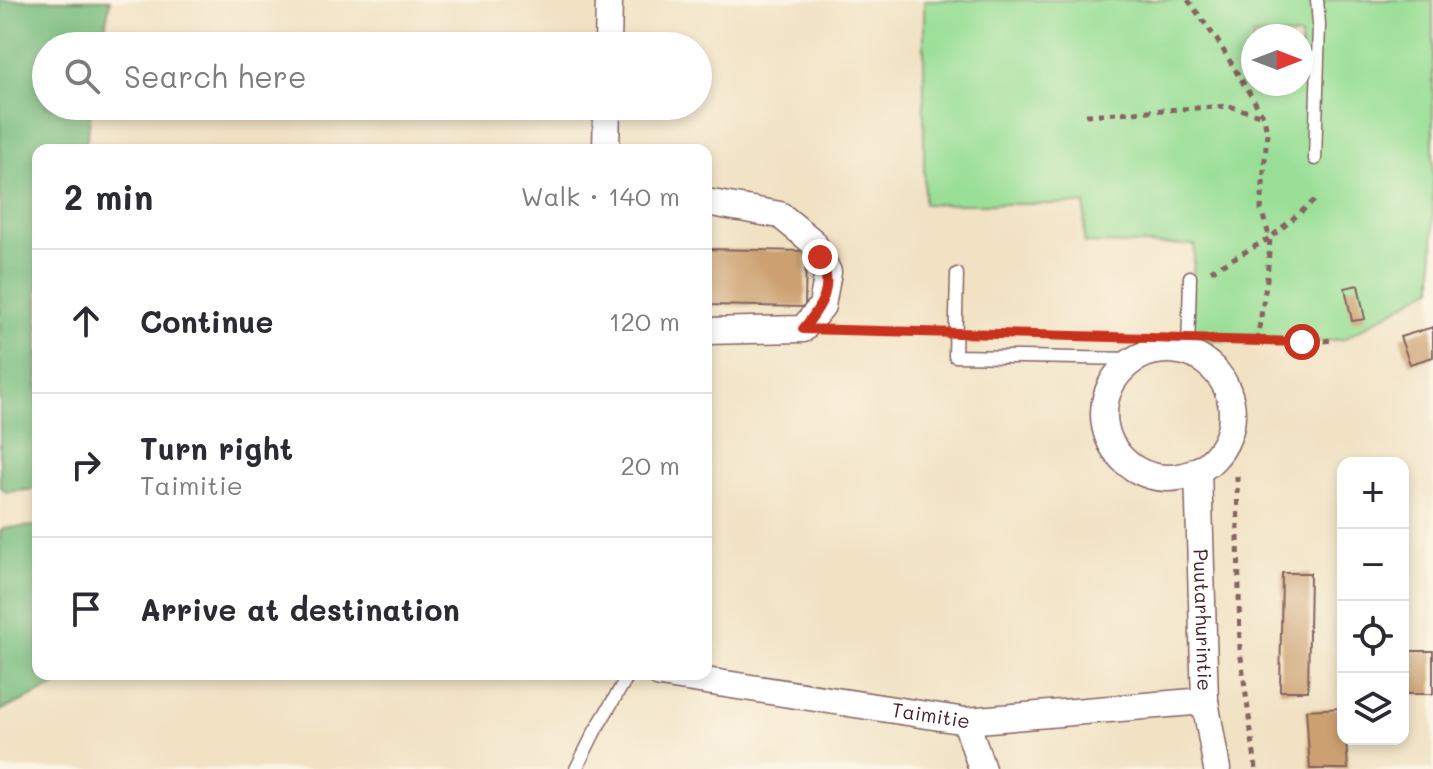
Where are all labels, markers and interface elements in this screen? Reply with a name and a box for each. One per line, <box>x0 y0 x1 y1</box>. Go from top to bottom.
north arrow <box>1241 24 1313 96</box>
search box <box>32 32 712 120</box>
icon: search <box>60 54 104 98</box>
text: Search here <box>124 56 307 96</box>
text: 2 min <box>64 174 153 219</box>
text: Walk · 140 m <box>521 179 680 213</box>
route end <box>802 239 838 275</box>
icon: ahead <box>64 299 108 343</box>
text: Continue <box>140 301 273 341</box>
text: 120 m <box>609 304 680 338</box>
route start <box>1284 324 1320 360</box>
text: Turn right <box>140 428 293 468</box>
icon: right <box>64 443 108 487</box>
text: 20 m <box>620 448 680 482</box>
map controls <box>1337 457 1409 745</box>
button: + <box>1337 457 1409 529</box>
text: Taimitie <box>140 468 243 502</box>
button: − <box>1337 529 1409 601</box>
street label: Puutarhurintie <box>1188 548 1219 691</box>
icon: arrive <box>64 587 108 631</box>
text: Arrive at destination <box>140 589 460 629</box>
button: locate <box>1337 601 1409 673</box>
button: layers <box>1337 673 1409 745</box>
street label: Taimitie <box>890 696 972 733</box>

